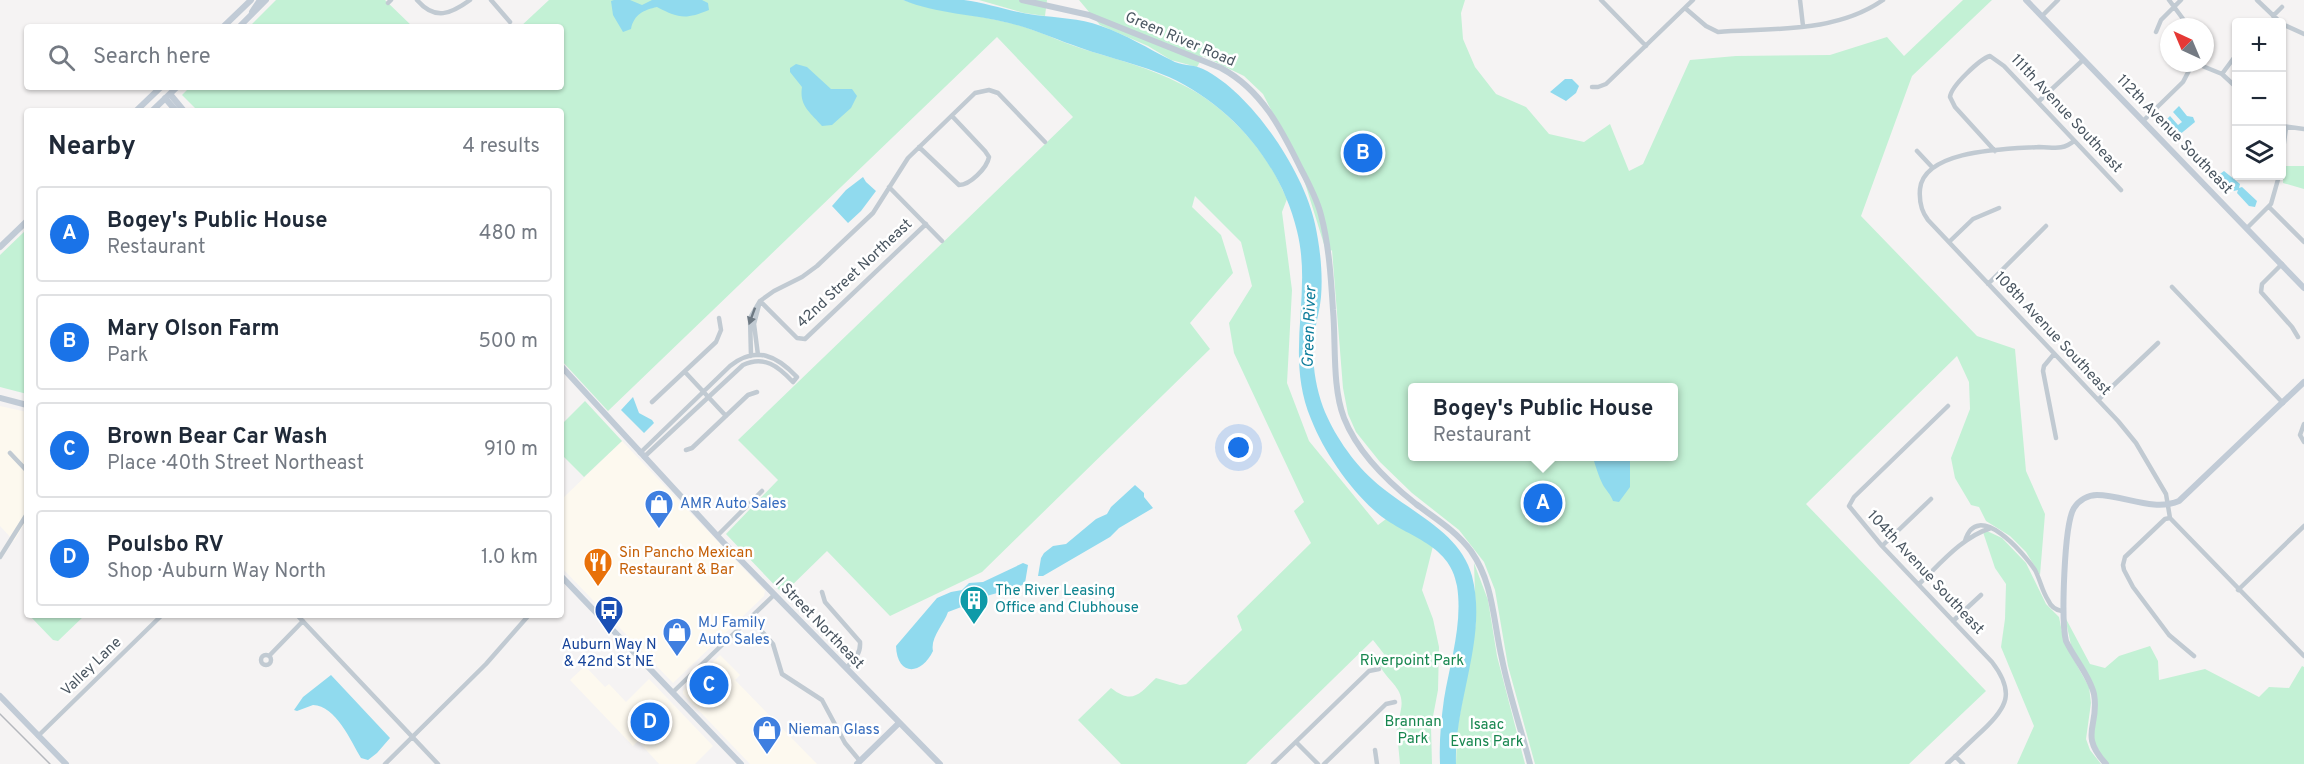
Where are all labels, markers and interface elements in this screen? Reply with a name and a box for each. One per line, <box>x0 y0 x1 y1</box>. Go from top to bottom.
street label: Green River Road <box>1122 8 1238 72</box>
north arrow <box>2160 18 2214 72</box>
map controls <box>2232 18 2286 180</box>
button: + <box>2232 18 2286 72</box>
search box <box>24 24 564 90</box>
icon: search <box>45 41 78 74</box>
text: Search here <box>93 44 211 71</box>
street label: 111th Avenue Southeast <box>2006 51 2126 177</box>
street label: 112th Avenue Southeast <box>2112 71 2236 199</box>
button: − <box>2232 72 2286 126</box>
button: layers <box>2232 126 2286 180</box>
pin: B <box>1344 130 1382 176</box>
text: Nearby <box>48 131 136 164</box>
text: 4 results <box>463 134 540 160</box>
text: Bogey's Public House <box>107 208 328 235</box>
street label: 42nd Street Northeast <box>793 215 917 333</box>
text: A <box>62 221 77 247</box>
text: 480 m <box>479 221 538 247</box>
text: Restaurant <box>107 235 206 261</box>
street label: 108th Avenue Southeast <box>1990 268 2114 400</box>
water label: Green River <box>1299 284 1321 368</box>
one-way arrow <box>747 307 757 325</box>
text: Mary Olson Farm <box>107 316 280 343</box>
text: B <box>63 329 76 355</box>
text: 500 m <box>478 329 538 355</box>
text: Park <box>107 343 148 369</box>
popup <box>1408 383 1678 461</box>
text: Bogey's Public House <box>1433 396 1653 423</box>
text: Restaurant <box>1433 423 1531 449</box>
text: Brown Bear Car Wash <box>107 424 327 451</box>
your location <box>1224 433 1253 462</box>
text: C <box>63 437 76 463</box>
text: 910 m <box>484 437 538 463</box>
text: Place · 40th Street Northeast <box>107 451 364 477</box>
pin: A <box>1524 480 1562 526</box>
shop icon: AMR Auto Sales <box>643 488 675 530</box>
place label: AMR Auto Sales <box>680 495 787 514</box>
street label: 104th Avenue Southeast <box>1862 507 1988 639</box>
text: Poulsbo RV <box>107 532 224 559</box>
place label: Sin Pancho Mexican Restaurant & Bar <box>619 544 753 580</box>
text: D <box>62 545 77 571</box>
text: 1.0 km <box>481 545 538 571</box>
restaurant icon: Sin Pancho Mexican Restaurant & Bar <box>582 546 614 588</box>
text: Shop · Auburn Way North <box>107 559 326 585</box>
street label: I Street Northeast <box>770 574 868 674</box>
place label: The River Leasing Office and Clubhouse <box>995 582 1139 618</box>
building icon: The River Leasing Office and Clubhouse <box>958 584 990 626</box>
bus stop icon: Auburn Way N & 42nd St NE <box>593 594 625 636</box>
place label: MJ Family Auto Sales <box>698 614 770 650</box>
shop icon: MJ Family Auto Sales <box>661 616 693 658</box>
street label: Valley Lane <box>58 633 126 701</box>
place label: Auburn Way N & 42nd St NE <box>561 636 657 672</box>
park label: Riverpoint Park <box>1360 652 1464 671</box>
pin: C <box>690 662 728 708</box>
pin: D <box>630 700 670 744</box>
park label: Brannan Park <box>1384 713 1442 749</box>
shop icon: Nieman Glass <box>751 714 783 756</box>
park label: Isaac Evans Park <box>1450 716 1524 752</box>
place label: Nieman Glass <box>788 721 880 740</box>

